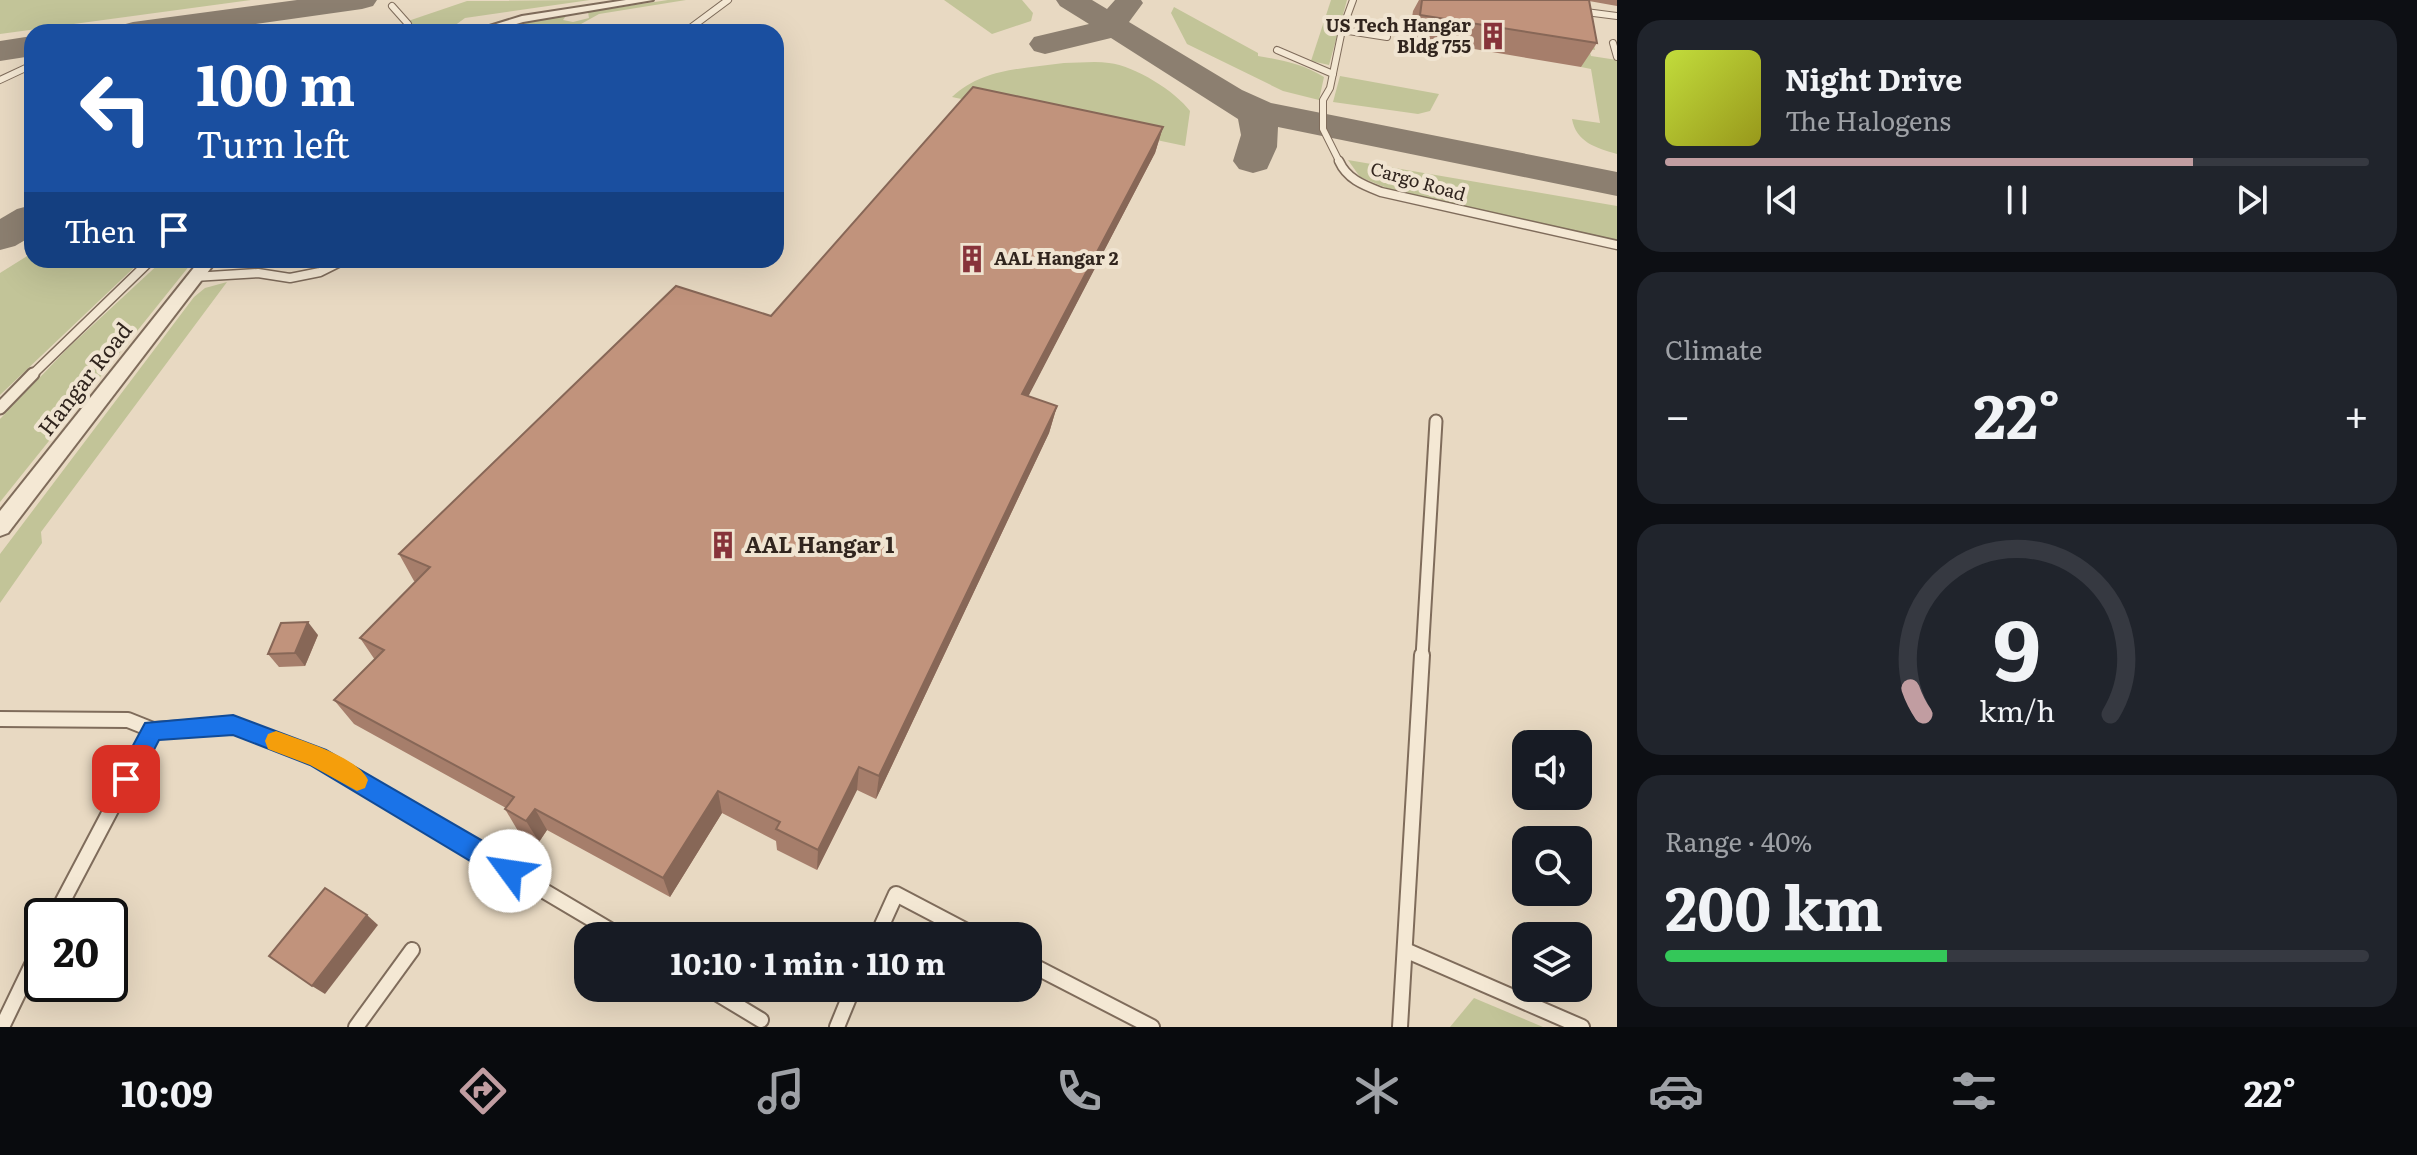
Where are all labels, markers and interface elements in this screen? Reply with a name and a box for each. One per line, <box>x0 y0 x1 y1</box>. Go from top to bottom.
place label: US Tech Hangar Bldg 755 <box>1326 11 1471 59</box>
building icon: US Tech Hangar Bldg 755 <box>1478 21 1508 51</box>
text: 100 m <box>196 40 355 123</box>
icon: left <box>64 56 168 160</box>
text: Night Drive <box>1785 56 1962 100</box>
text: The Halogens <box>1785 100 1951 139</box>
text: Turn left <box>196 116 350 169</box>
street label: Cargo Road <box>1368 154 1469 207</box>
icon: previous <box>1760 178 1804 222</box>
icon: pause <box>1995 178 2039 222</box>
icon: next <box>2230 178 2274 222</box>
text: Then <box>64 208 136 252</box>
icon: arrive <box>152 208 196 252</box>
building icon: AAL Hangar 2 <box>957 244 987 274</box>
place label: AAL Hangar 2 <box>994 244 1119 271</box>
street label: Hangar Road <box>29 314 139 442</box>
text: Climate <box>1665 329 1763 368</box>
text: 22° <box>1974 368 2060 457</box>
text: − <box>1665 380 1691 446</box>
text: + <box>2343 380 2369 446</box>
place label: AAL Hangar 1 <box>745 527 894 560</box>
building icon: AAL Hangar 1 <box>708 530 738 560</box>
text: 9 <box>1993 583 2041 707</box>
text: km/h <box>1979 689 2055 732</box>
map controls <box>1512 730 1592 1002</box>
button: sound <box>1512 730 1592 810</box>
pin <box>92 745 160 813</box>
icon: arrive <box>104 757 148 801</box>
text: Range · 40% <box>1665 821 1812 860</box>
button: search <box>1512 826 1592 906</box>
position arrow <box>468 829 552 913</box>
text: 200 km <box>1665 860 1883 949</box>
speed limit sign: 20 <box>24 898 128 1002</box>
button: layers <box>1512 922 1592 1002</box>
text: 10:10 · 1 min · 110 m <box>671 940 945 984</box>
icon: directions <box>455 1063 511 1119</box>
icon: music <box>753 1063 809 1119</box>
icon: phone <box>1051 1063 1107 1119</box>
icon: climate <box>1349 1063 1405 1119</box>
icon: car <box>1648 1063 1704 1119</box>
icon: filters <box>1946 1063 2002 1119</box>
text: 10:09 <box>121 1065 213 1118</box>
text: 22° <box>2244 1065 2296 1118</box>

